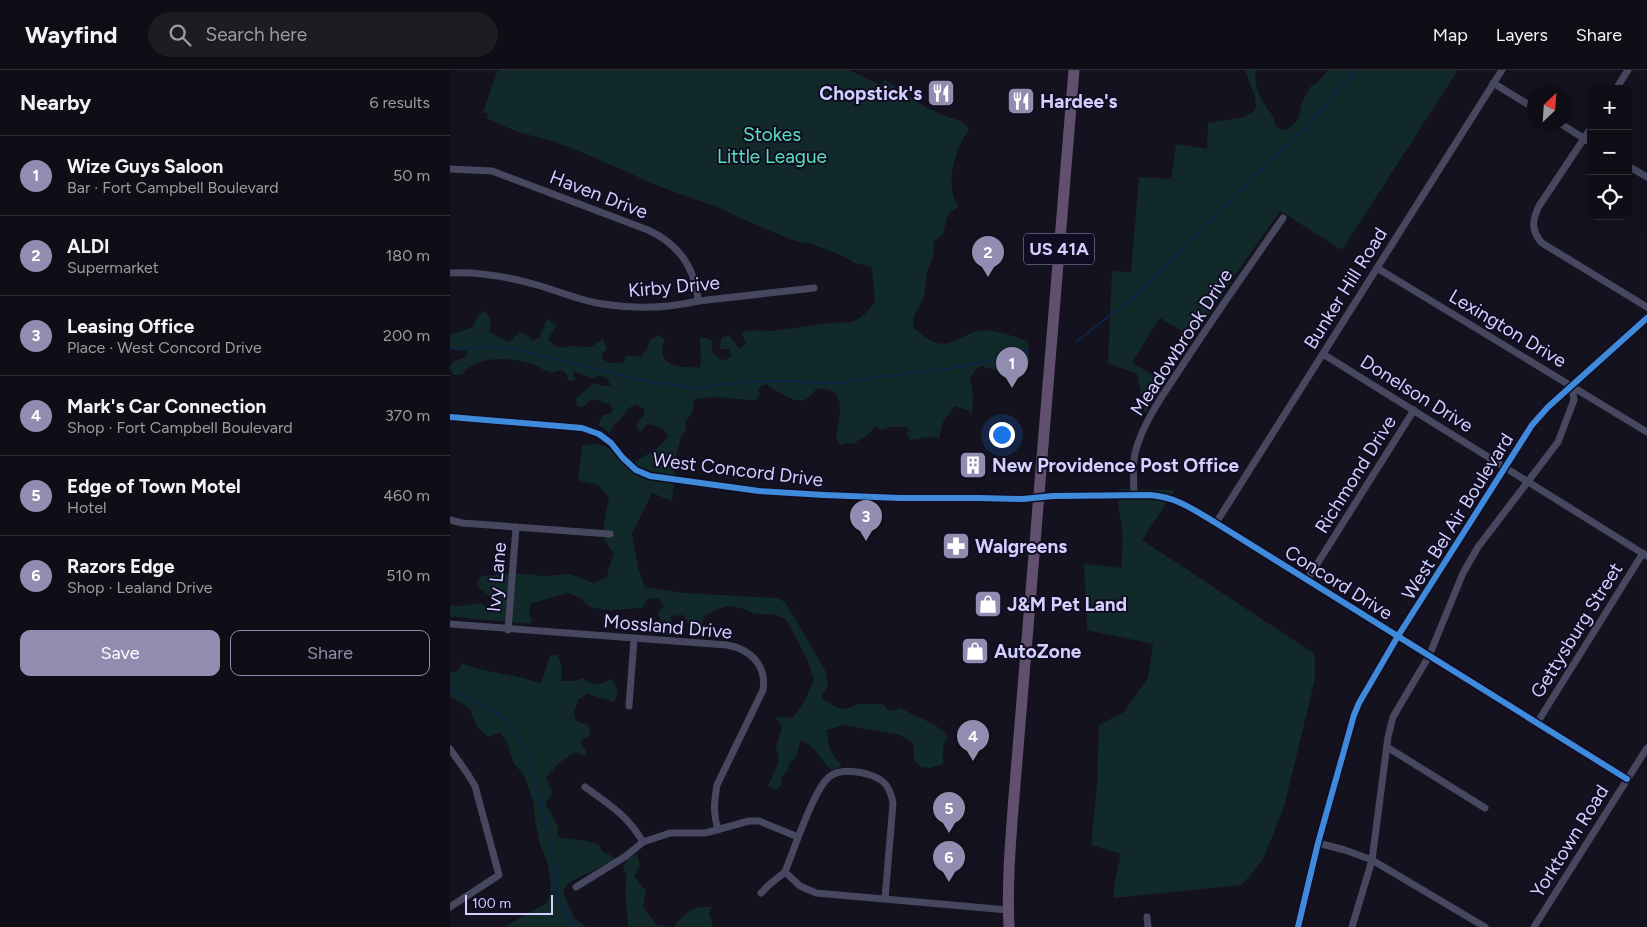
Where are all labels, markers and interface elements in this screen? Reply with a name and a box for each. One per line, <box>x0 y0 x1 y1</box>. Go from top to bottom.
search box <box>148 12 498 57</box>
text: Wayfind <box>25 20 118 49</box>
icon: search <box>166 21 194 49</box>
text: Search here <box>206 23 307 46</box>
text: Map <box>1433 24 1468 46</box>
text: Layers <box>1496 24 1548 46</box>
text: Share <box>1576 24 1622 46</box>
restaurant icon: Chopstick's <box>926 78 956 108</box>
place label: Chopstick's <box>819 82 922 105</box>
north arrow <box>1527 85 1572 130</box>
map controls <box>1587 85 1632 220</box>
button: + <box>1587 85 1632 130</box>
restaurant icon: Hardee's <box>1006 86 1036 116</box>
text: Nearby <box>20 90 91 115</box>
place label: Hardee's <box>1040 90 1118 113</box>
text: 6 results <box>369 93 430 112</box>
park label: Stokes Little League <box>717 123 827 168</box>
button: − <box>1587 130 1632 175</box>
text: Wize Guys Saloon <box>67 155 223 178</box>
street label: Haven Drive <box>547 165 651 224</box>
text: 1 <box>33 166 39 185</box>
text: 50 m <box>393 166 430 185</box>
button: locate <box>1587 175 1632 220</box>
text: Bar · Fort Campbell Boulevard <box>67 178 279 197</box>
street label: Bunker Hill Road <box>1299 223 1392 353</box>
road number: US 41A <box>1024 233 1094 264</box>
text: ALDI <box>67 235 110 258</box>
pin: 2 <box>972 236 1004 277</box>
text: 2 <box>31 246 41 265</box>
text: 180 m <box>386 246 430 265</box>
text: Supermarket <box>67 258 159 277</box>
street label: Meadowbrook Drive <box>1125 265 1237 420</box>
street label: Kirby Drive <box>627 271 721 302</box>
street label: Lexington Drive <box>1445 284 1571 372</box>
text: Leasing Office <box>67 315 194 338</box>
text: 3 <box>32 326 40 345</box>
text: 200 m <box>383 326 430 345</box>
text: Place · West Concord Drive <box>67 338 262 357</box>
pin: 1 <box>996 347 1028 388</box>
street label: Donelson Drive <box>1356 350 1477 437</box>
text: Mark's Car Connection <box>67 395 266 418</box>
text: 4 <box>31 406 41 425</box>
text: 370 m <box>385 406 430 425</box>
street label: Richmond Drive <box>1310 411 1401 537</box>
text: Shop · Fort Campbell Boulevard <box>67 418 293 437</box>
your location <box>989 422 1015 448</box>
street label: West Bel Air Boulevard <box>1397 429 1518 604</box>
street label: West Concord Drive <box>651 448 824 491</box>
building icon: New Providence Post Office <box>958 450 988 480</box>
place label: New Providence Post Office <box>992 454 1240 477</box>
text: Edge of Town Motel <box>67 475 241 498</box>
text: 5 <box>31 486 41 505</box>
text: 460 m <box>383 486 430 505</box>
text: Hotel <box>67 498 107 517</box>
pin: 3 <box>850 500 882 541</box>
pharmacy icon: Walgreens <box>941 531 971 561</box>
place label: Walgreens <box>975 535 1067 558</box>
street label: Concord Drive <box>1281 540 1397 625</box>
street label: Ivy Lane <box>482 541 511 613</box>
text: Razors Edge <box>67 555 175 578</box>
street label: Gettysburg Street <box>1526 558 1627 702</box>
text: 6 <box>31 566 41 585</box>
text: 510 m <box>386 566 430 585</box>
text: Shop · Lealand Drive <box>67 578 213 597</box>
shop icon: J&M Pet Land <box>973 589 1003 619</box>
place label: J&M Pet Land <box>1007 593 1127 616</box>
street label: Mossland Drive <box>603 609 733 644</box>
button: Save <box>20 630 220 676</box>
button: Share <box>230 630 430 676</box>
shop icon: AutoZone <box>960 636 990 666</box>
place label: AutoZone <box>994 640 1082 663</box>
pin: 4 <box>957 720 989 761</box>
street label: Yorktown Road <box>1526 781 1613 902</box>
pin: 5 <box>933 792 965 833</box>
pin: 6 <box>933 841 965 882</box>
scale bar <box>465 892 552 915</box>
text: 100 m <box>472 895 511 912</box>

